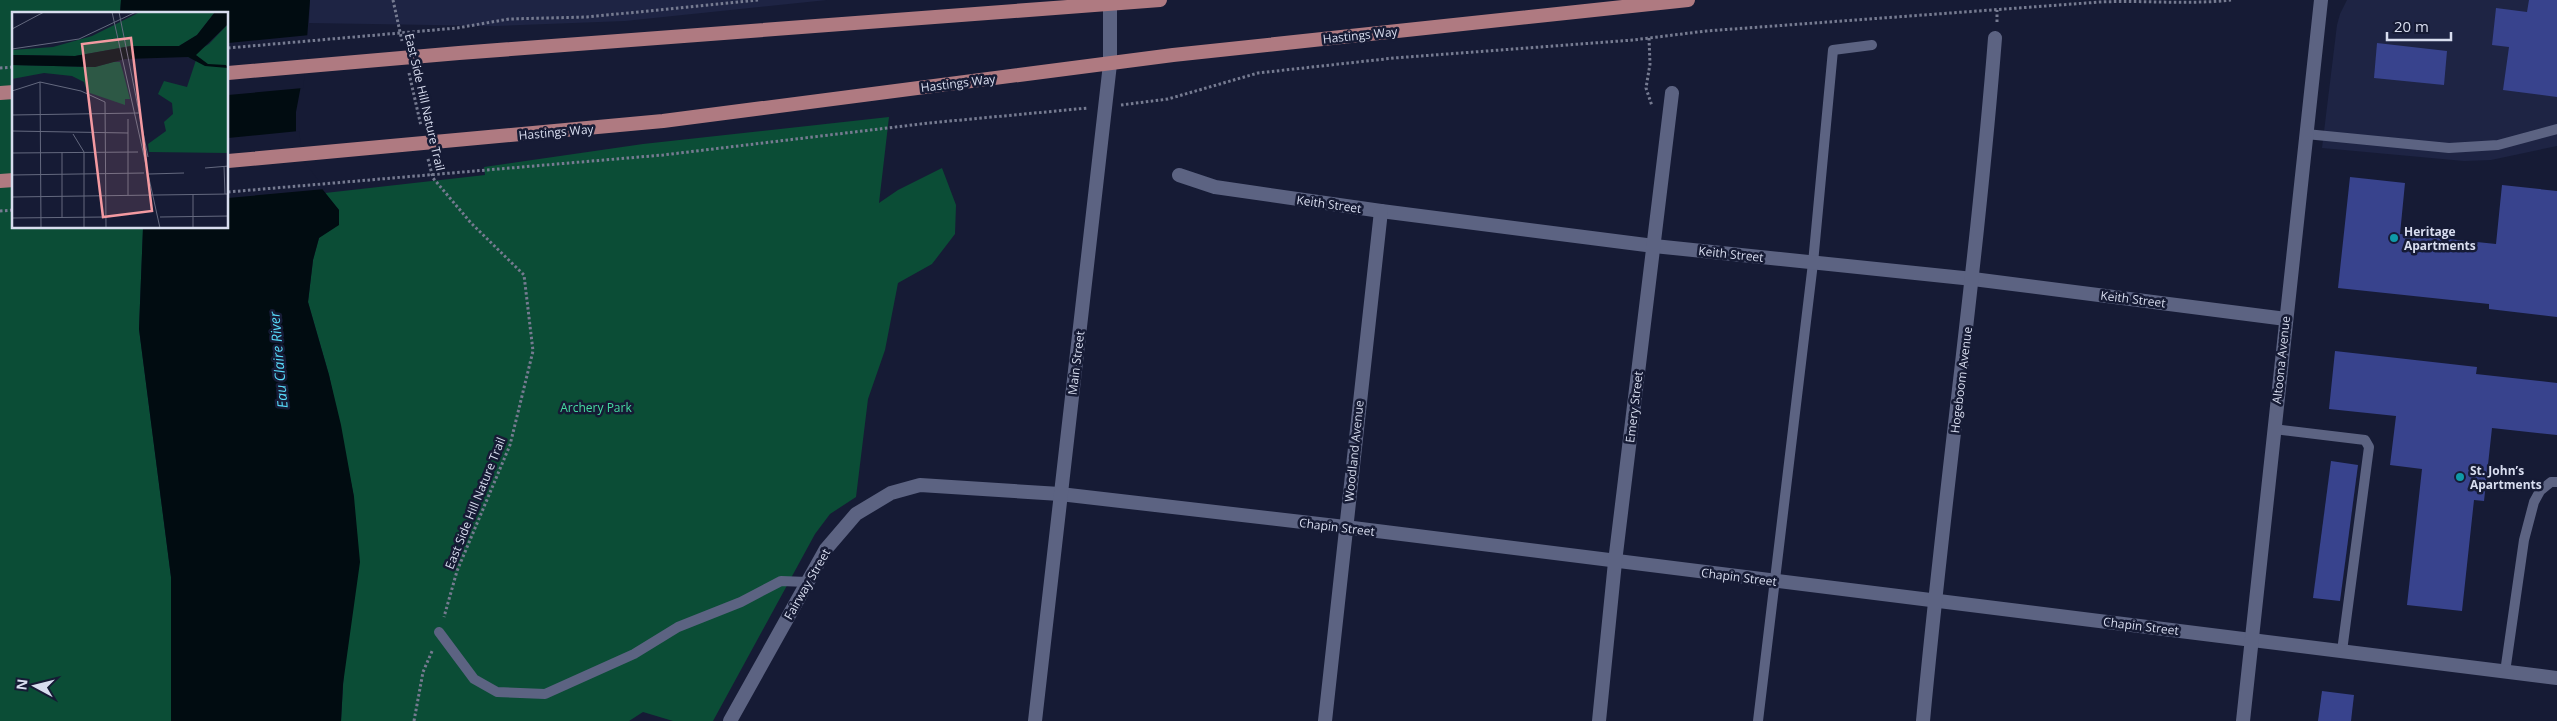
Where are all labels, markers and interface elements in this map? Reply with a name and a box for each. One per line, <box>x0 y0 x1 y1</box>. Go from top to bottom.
scale bar <box>2387 10 2451 42</box>
inset map <box>12 12 229 229</box>
text: 20 m <box>2394 16 2429 36</box>
street label: Hastings Way <box>1322 23 1399 47</box>
street label: East Side Hill Nature Trail <box>401 32 449 172</box>
street label: Hastings Way <box>920 70 997 96</box>
street label: Hastings Way <box>518 120 595 144</box>
street label: Keith Street <box>1295 191 1363 217</box>
place label: Heritage Apartments <box>2404 223 2476 254</box>
marker: Heritage Apartments <box>2388 232 2400 244</box>
street label: Keith Street <box>1698 242 1764 266</box>
street label: Keith Street <box>2100 287 2166 311</box>
water label: Eau Claire River <box>264 311 292 409</box>
street label: Altoona Avenue <box>2268 315 2294 405</box>
street label: Hogeboom Avenue <box>1946 326 1976 434</box>
street label: Main Street <box>1064 330 1088 396</box>
street label: Emery Street <box>1621 370 1647 444</box>
park label: Archery Park <box>560 399 632 416</box>
street label: Woodland Avenue <box>1340 399 1368 503</box>
street label: East Side Hill Nature Trail <box>441 435 509 571</box>
place label: St. John’s Apartments <box>2470 462 2542 493</box>
marker: St. John’s Apartments <box>2454 471 2466 483</box>
street label: Chapin Street <box>1298 514 1376 540</box>
street label: Fairway Street <box>780 545 834 623</box>
street label: Chapin Street <box>1700 564 1778 590</box>
street label: Chapin Street <box>2102 613 2180 639</box>
north arrow <box>10 661 60 711</box>
text: N <box>11 678 32 691</box>

